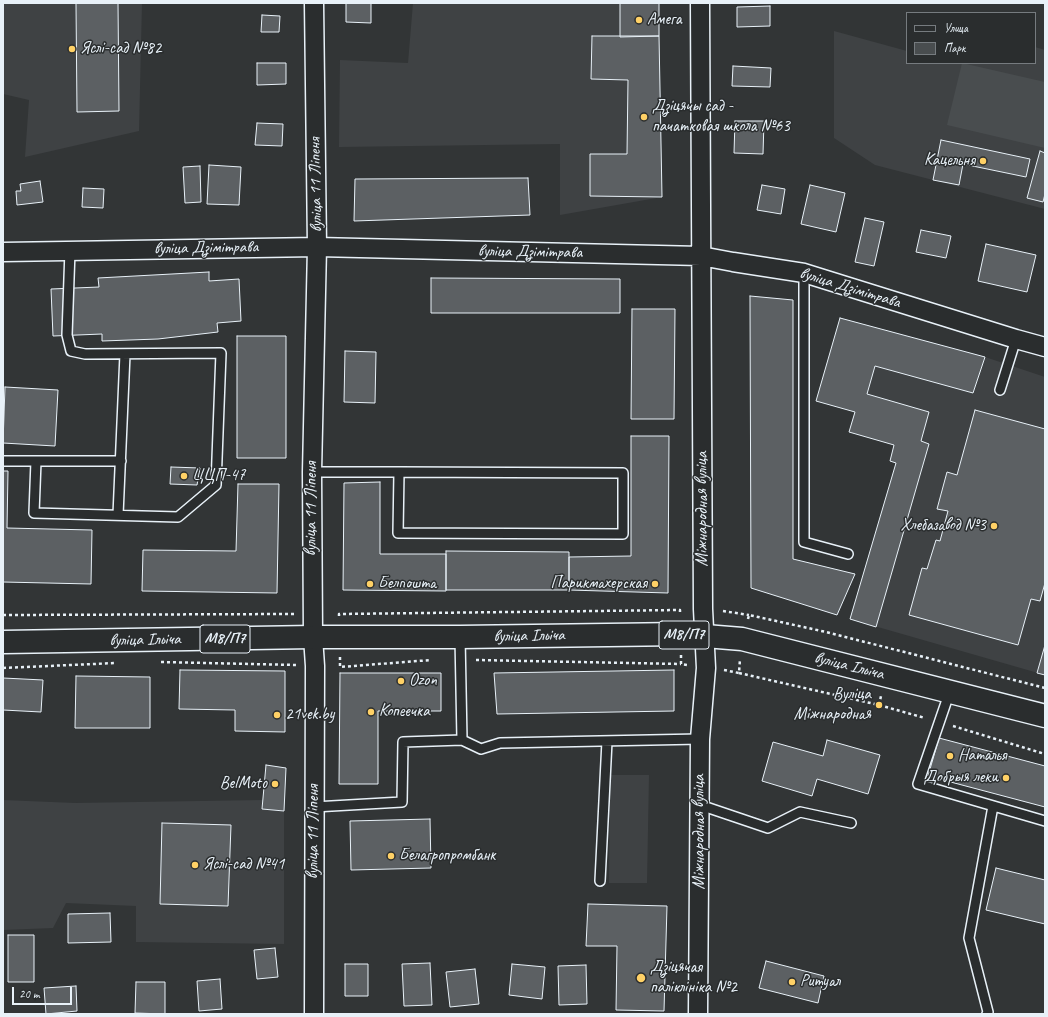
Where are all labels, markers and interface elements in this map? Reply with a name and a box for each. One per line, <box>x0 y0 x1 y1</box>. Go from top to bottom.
place label: Амега <box>647 10 682 30</box>
legend <box>906 12 1036 64</box>
marker: Амега <box>634 15 644 25</box>
text: Улица <box>944 20 968 36</box>
place label: Яслі-сад №82 <box>80 39 161 59</box>
text: Парк <box>944 40 965 56</box>
marker: Яслі-сад №82 <box>67 44 77 54</box>
place label: Дзіцячы сад - пачатковая школа №63 <box>652 97 790 137</box>
marker: Дзіцячы сад - пачатковая школа №63 <box>639 112 649 122</box>
street label: вуліца 11 Ліпеня <box>305 137 327 233</box>
place label: Кацельня <box>924 151 975 171</box>
marker: Кацельня <box>978 156 988 166</box>
street label: вуліца Дзімітрава <box>154 237 258 259</box>
street label: вуліца Дзімітрава <box>478 241 582 263</box>
street label: вуліца Дзімітрава <box>797 263 903 313</box>
street label: Міжнародная вуліца <box>693 452 713 566</box>
street label: вуліца 11 Ліпеня <box>302 462 322 556</box>
place label: ЦЦП-47 <box>192 466 245 486</box>
marker: ЦЦП-47 <box>179 471 189 481</box>
place label: Хлебазавод №3 <box>901 516 986 536</box>
marker: Хлебазавод №3 <box>989 521 999 531</box>
place label: Белпошта <box>378 574 436 594</box>
place label: Парикмахерская <box>550 574 647 594</box>
marker: Белпошта <box>365 579 375 589</box>
marker: Парикмахерская <box>650 579 660 589</box>
road number: М8/П7 <box>659 621 709 649</box>
road number: М8/П7 <box>200 625 250 653</box>
street label: вуліца Ільіча <box>493 625 565 647</box>
street label: вуліца Ільіча <box>109 629 181 651</box>
street label: вуліца Ільіча <box>812 647 886 685</box>
place label: Ozon <box>409 671 437 691</box>
marker: Ozon <box>396 676 406 686</box>
place label: Вуліца Міжнародная <box>794 685 871 725</box>
marker: Вуліца Міжнародная <box>874 700 884 710</box>
place label: Копеечка <box>379 702 430 722</box>
place label: 21vek.by <box>285 705 334 725</box>
marker: Копеечка <box>366 707 376 717</box>
marker: 21vek.by <box>272 710 282 720</box>
place label: Наталья <box>958 746 1007 766</box>
marker: Наталья <box>945 751 955 761</box>
place label: Добрыя леки <box>923 768 998 788</box>
marker: Добрыя леки <box>1001 773 1011 783</box>
place label: BelMoto <box>220 774 267 794</box>
street label: Міжнародная вуліца <box>690 775 710 889</box>
marker: BelMoto <box>270 779 280 789</box>
street label: вуліца 11 Ліпеня <box>304 785 324 879</box>
place label: Белагропромбанк <box>399 846 496 866</box>
marker: Белагропромбанк <box>386 851 396 861</box>
place label: Яслі-сад №41 <box>203 855 284 875</box>
marker: Яслі-сад №41 <box>190 860 200 870</box>
place label: Дзіцячая паліклініка №2 <box>650 958 737 998</box>
marker: Дзіцячая паліклініка №2 <box>635 972 647 984</box>
place label: Ритуал <box>800 972 840 992</box>
marker: Ритуал <box>787 977 797 987</box>
scale bar <box>14 979 74 1005</box>
text: 20 m <box>19 986 39 1002</box>

